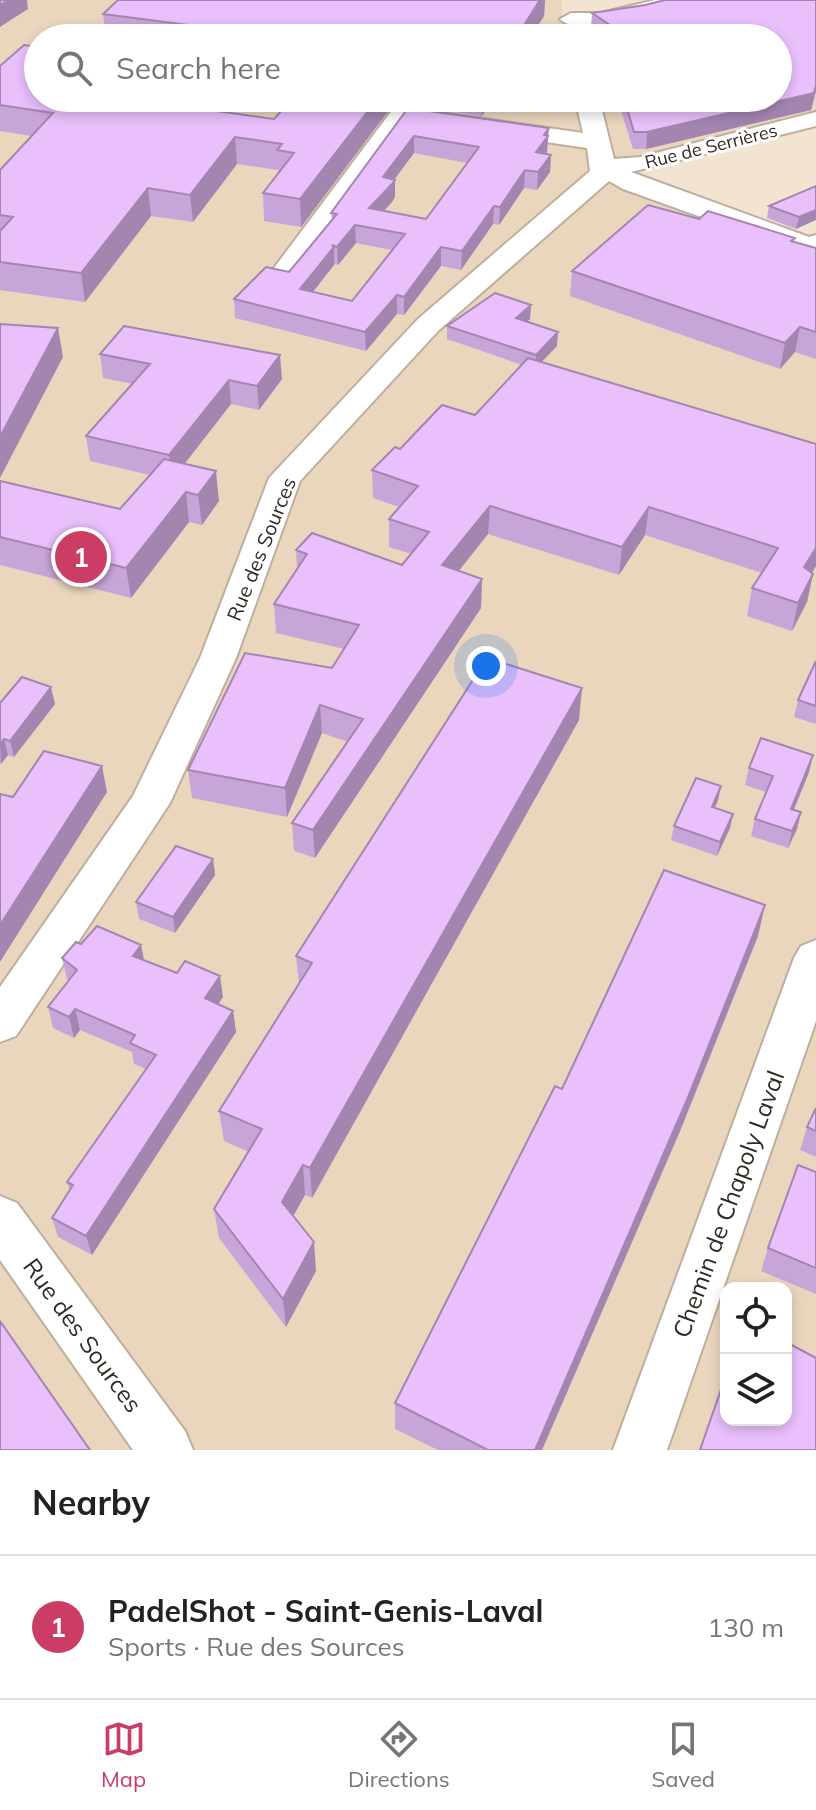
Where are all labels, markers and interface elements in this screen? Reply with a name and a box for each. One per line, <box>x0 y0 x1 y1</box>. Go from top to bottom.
search box <box>24 24 792 112</box>
icon: search <box>52 46 96 90</box>
text: Search here <box>116 49 281 87</box>
street label: Rue de Serrières <box>642 118 780 174</box>
street label: Rue des Sources <box>221 474 301 624</box>
pin: 1 <box>55 527 107 587</box>
your location <box>466 646 506 686</box>
street label: Chemin de Chapoly Laval <box>666 1066 790 1342</box>
street label: Rue des Sources <box>17 1252 149 1418</box>
map controls <box>720 1282 792 1426</box>
button: locate <box>720 1282 792 1354</box>
button: layers <box>720 1354 792 1426</box>
text: Nearby <box>32 1481 150 1524</box>
text: PadelShot - Saint-Genis-Laval <box>108 1592 543 1630</box>
text: 1 <box>50 1611 66 1644</box>
text: 130 m <box>708 1611 784 1644</box>
text: Sports · Rue des Sources <box>108 1630 405 1663</box>
tab: Map <box>101 1717 146 1793</box>
tab: Directions <box>348 1717 450 1793</box>
tab: Saved <box>652 1717 715 1793</box>

